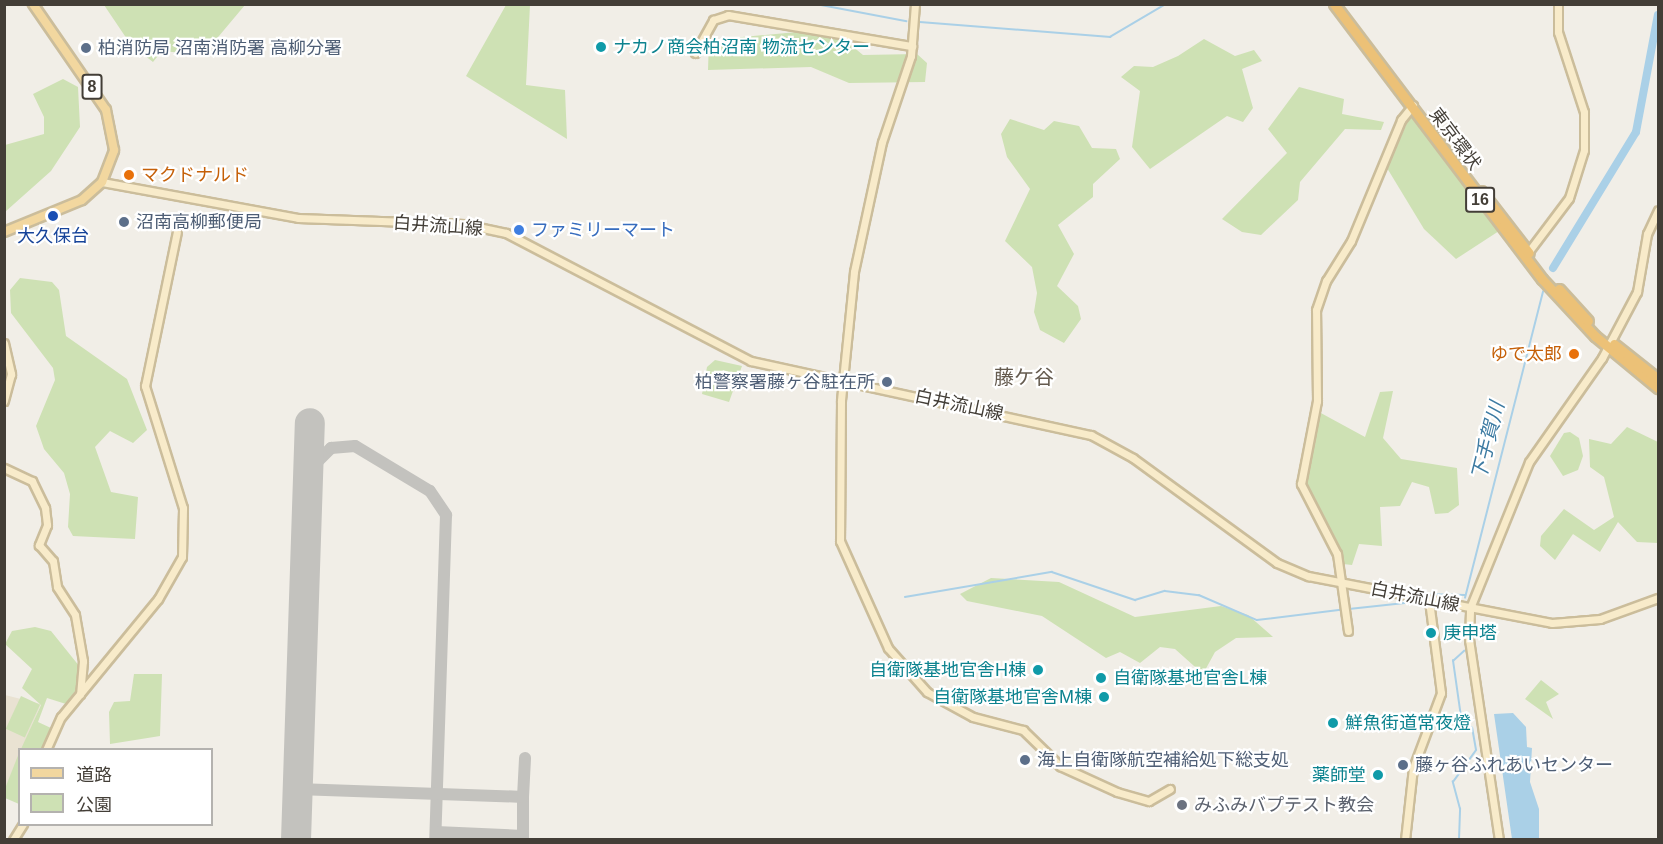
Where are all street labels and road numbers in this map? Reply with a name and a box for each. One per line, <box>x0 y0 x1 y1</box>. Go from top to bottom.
road number: 8 <box>82 74 103 100</box>
street label: 東京環状 <box>1425 104 1485 174</box>
road number: 16 <box>1465 187 1495 213</box>
street label: 白井流山線 <box>392 212 484 240</box>
street label: 白井流山線 <box>913 385 1005 425</box>
street label: 白井流山線 <box>1369 578 1461 616</box>

